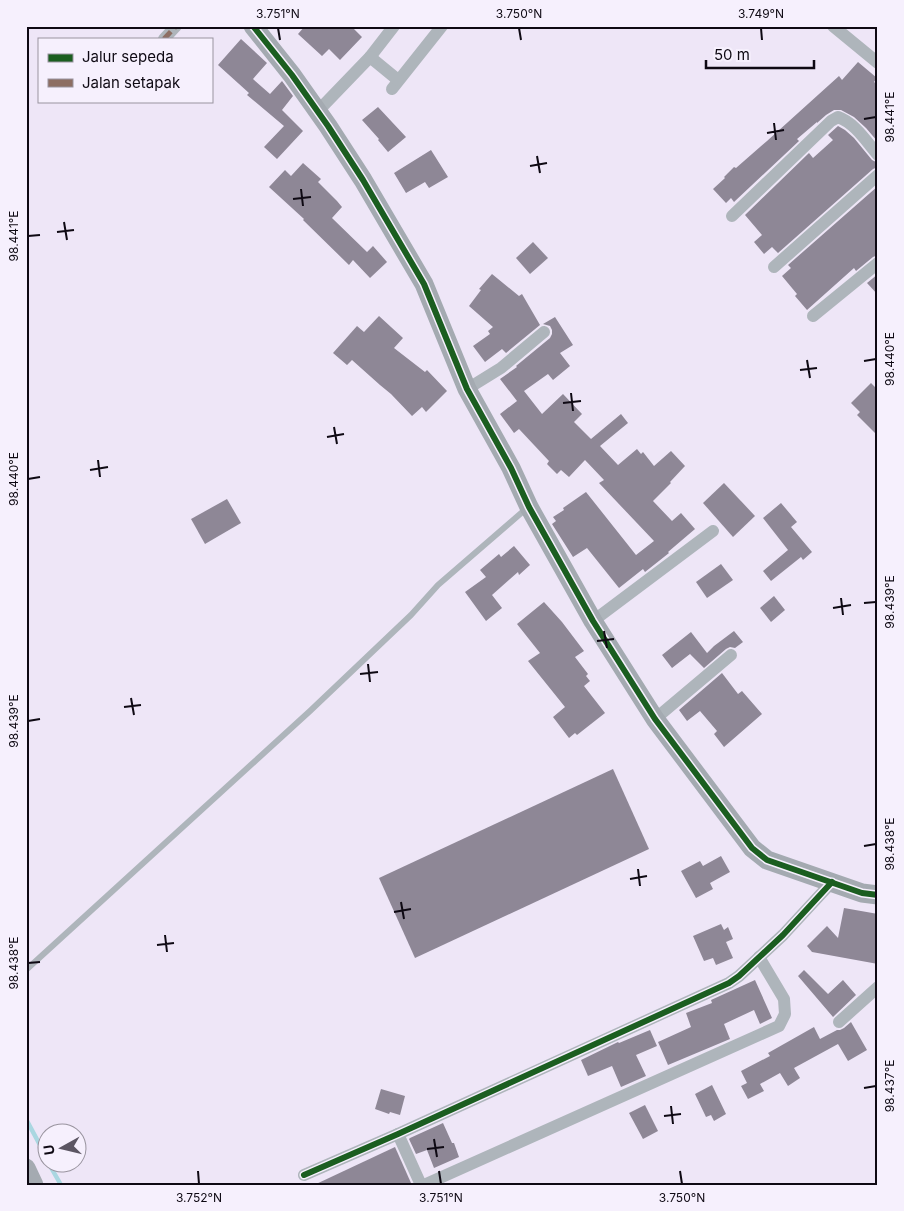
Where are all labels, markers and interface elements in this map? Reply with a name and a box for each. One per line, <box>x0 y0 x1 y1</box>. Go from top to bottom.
text: 3.751°N <box>256 6 300 21</box>
text: 3.750°N <box>496 6 542 21</box>
text: 3.749°N <box>738 6 784 21</box>
legend <box>38 38 212 102</box>
scale bar <box>706 38 814 70</box>
text: 50 m <box>714 45 750 64</box>
text: Jalur sepeda <box>82 47 174 66</box>
text: Jalan setapak <box>82 73 181 92</box>
text: 98.441°E <box>882 92 897 142</box>
text: 98.441°E <box>6 211 21 261</box>
text: 98.440°E <box>882 332 897 386</box>
text: 98.440°E <box>6 452 21 506</box>
text: 98.439°E <box>882 575 897 629</box>
text: 98.439°E <box>6 694 21 748</box>
text: 98.438°E <box>882 817 897 871</box>
text: 98.438°E <box>6 936 21 990</box>
text: 98.437°E <box>882 1060 897 1112</box>
north arrow <box>38 1124 88 1174</box>
text: U <box>40 1144 58 1156</box>
text: 3.752°N <box>176 1190 222 1205</box>
text: 3.751°N <box>419 1190 463 1205</box>
text: 3.750°N <box>659 1190 705 1205</box>

